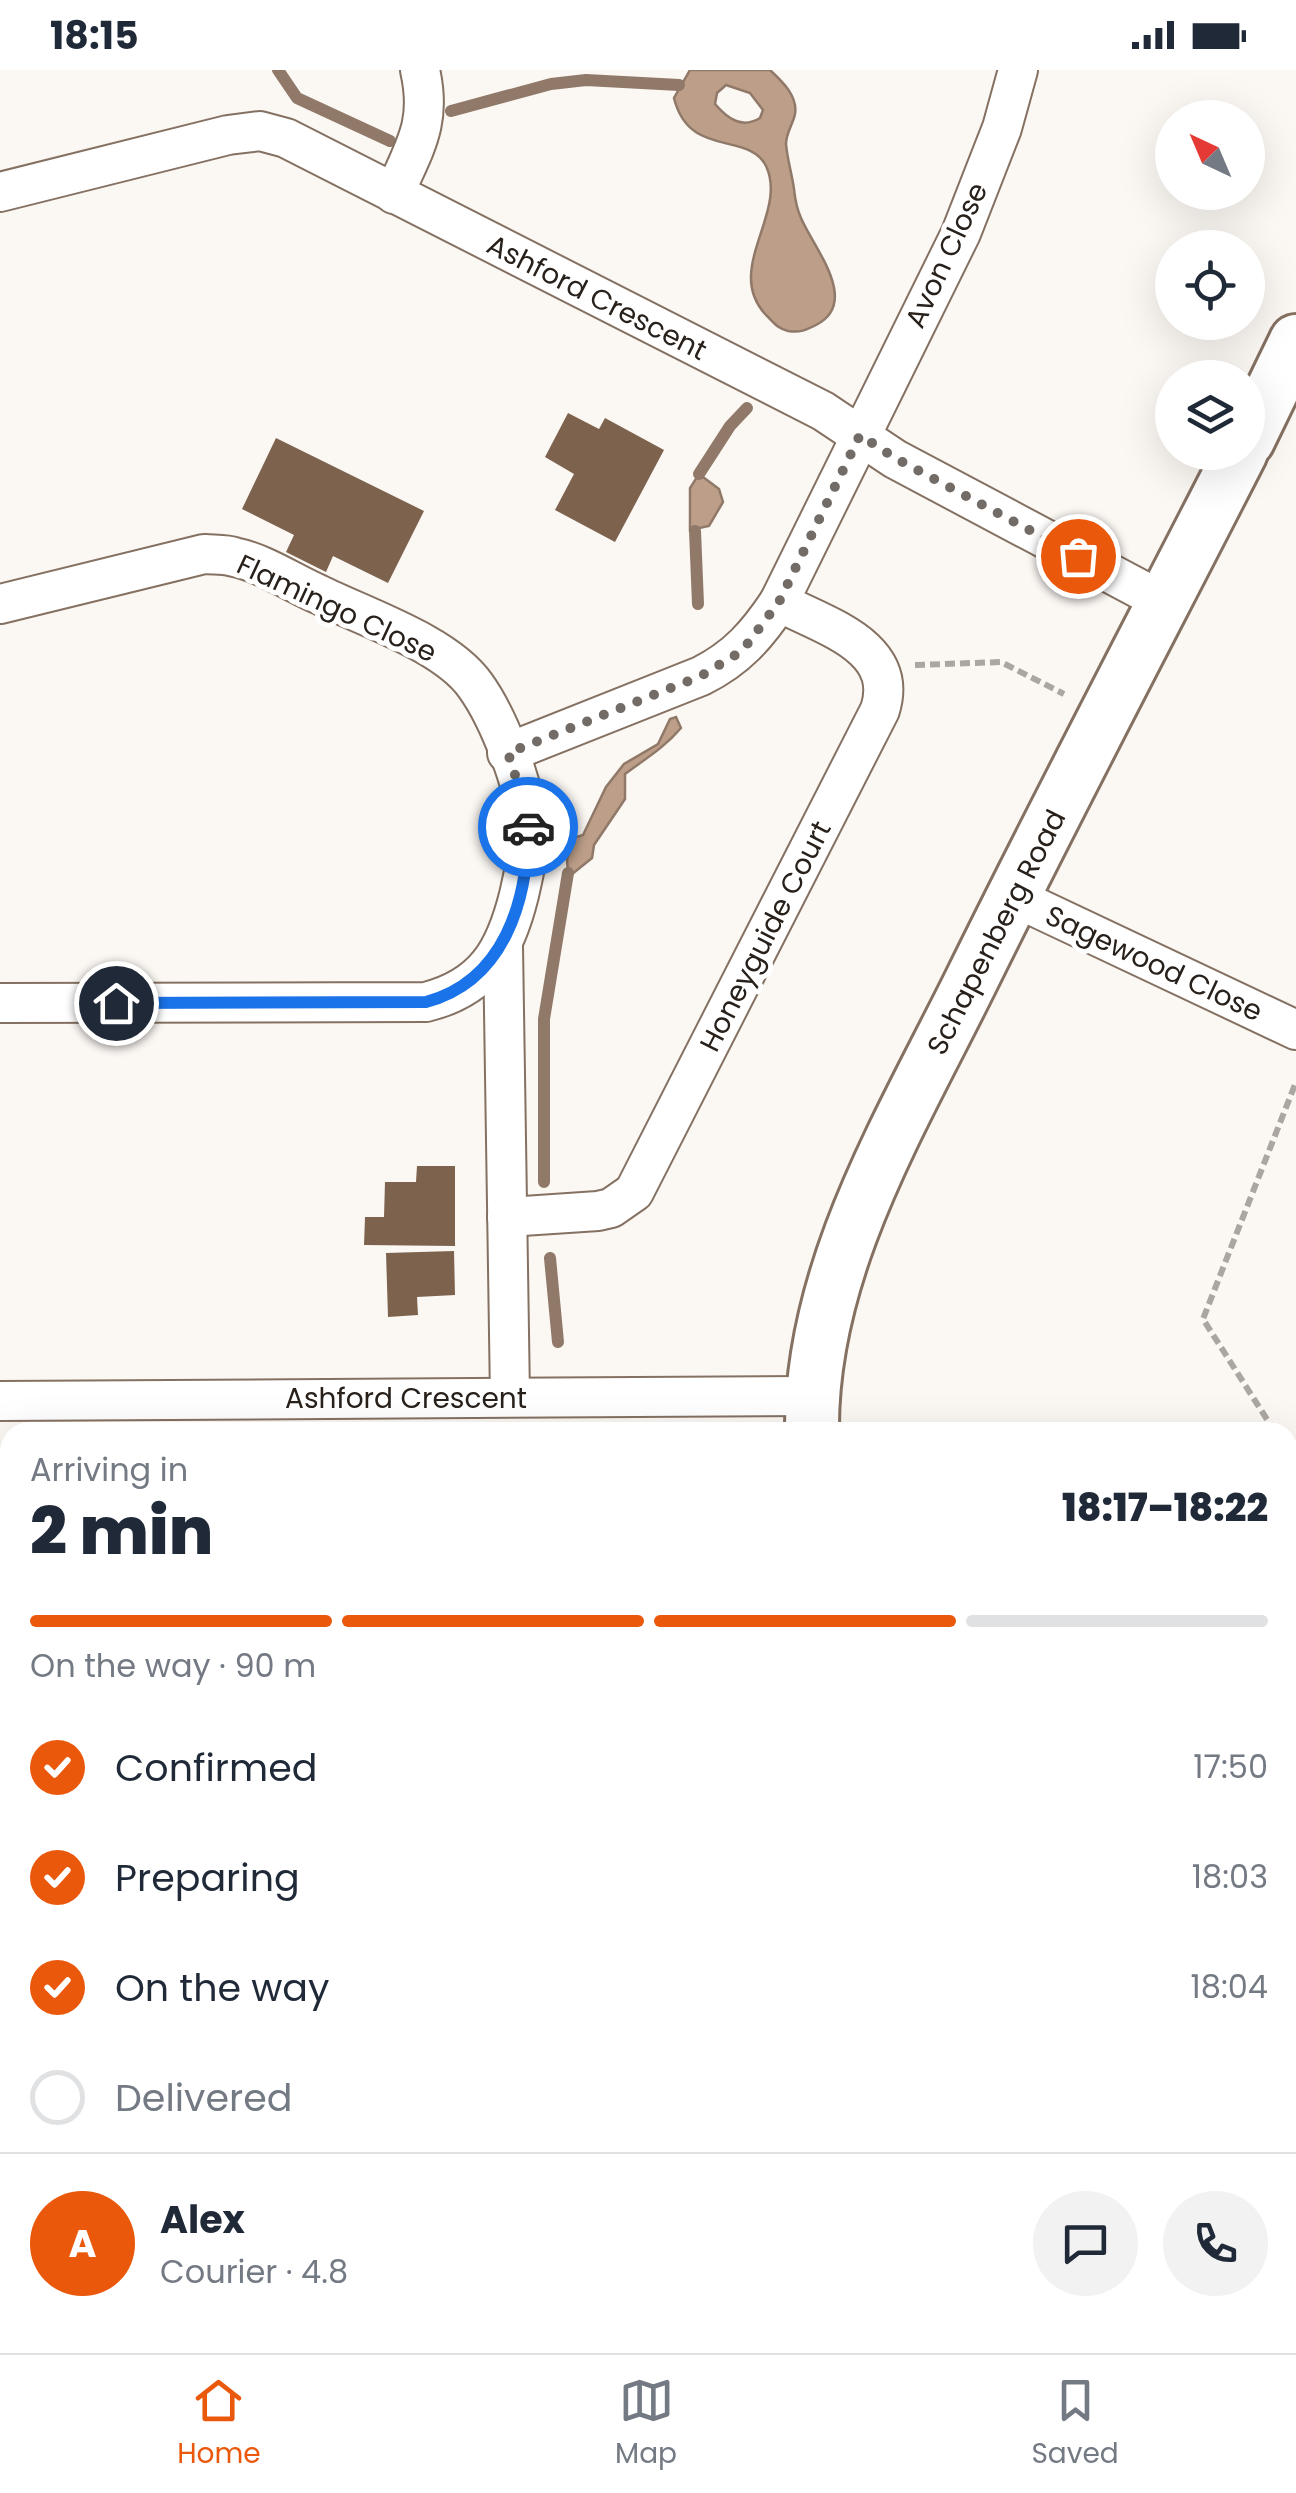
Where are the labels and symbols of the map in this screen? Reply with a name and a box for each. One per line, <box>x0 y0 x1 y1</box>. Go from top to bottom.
north arrow <box>1155 100 1265 210</box>
street label: Avon Close <box>896 176 997 334</box>
street label: Ashford Crescent <box>480 225 713 370</box>
pin <box>1036 514 1121 599</box>
street label: Flamingo Close <box>231 545 443 672</box>
courier <box>478 777 578 877</box>
street label: Schapenberg Road <box>918 803 1075 1062</box>
street label: Honeyguide Court <box>690 814 840 1058</box>
street label: Sagewood Close <box>1039 896 1269 1031</box>
pin <box>74 961 159 1046</box>
street label: Ashford Crescent <box>285 1379 527 1418</box>

